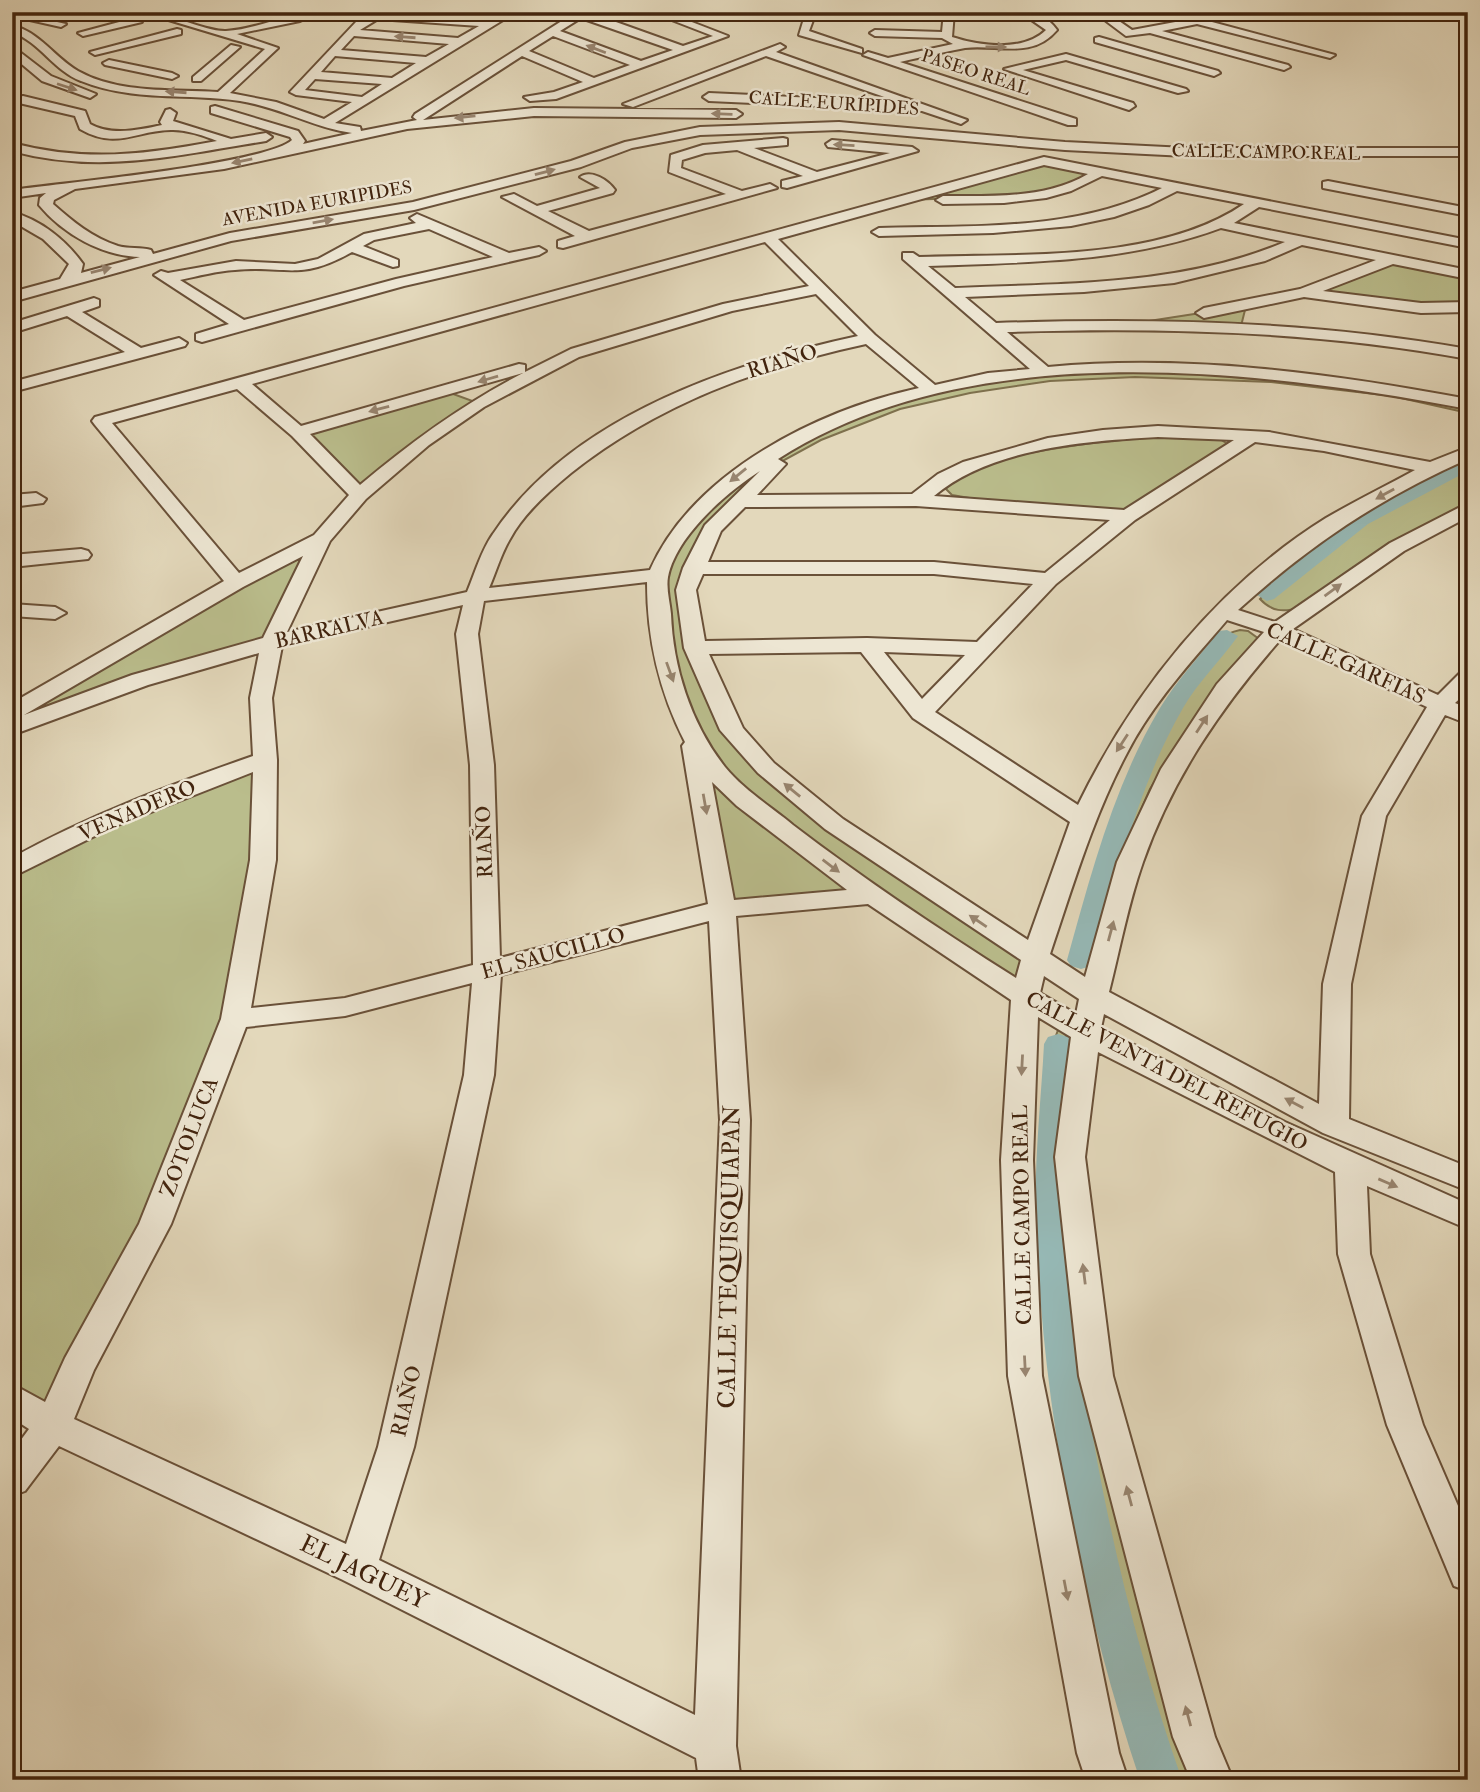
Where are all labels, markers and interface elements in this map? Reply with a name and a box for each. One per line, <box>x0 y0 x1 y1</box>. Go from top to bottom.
one-way arrow <box>393 32 415 43</box>
one-way arrow <box>985 41 1007 53</box>
one-way arrow <box>586 43 607 54</box>
street label: PASEO REAL <box>918 44 1033 101</box>
one-way arrow <box>56 82 77 93</box>
one-way arrow <box>165 86 187 97</box>
street label: CALLE EURÍPIDES <box>748 86 920 121</box>
one-way arrow <box>711 108 733 119</box>
one-way arrow <box>454 112 476 123</box>
one-way arrow <box>832 139 854 150</box>
street label: CALLE CAMPO REAL <box>1171 139 1361 166</box>
one-way arrow <box>231 156 253 167</box>
one-way arrow <box>534 166 556 177</box>
street label: AVENIDA EURIPIDES <box>219 175 414 232</box>
one-way arrow <box>312 215 334 226</box>
one-way arrow <box>90 264 112 275</box>
street label: RIAÑO <box>744 338 821 385</box>
one-way arrow <box>478 374 499 384</box>
one-way arrow <box>369 405 390 415</box>
one-way arrow <box>729 468 747 483</box>
one-way arrow <box>1375 488 1395 500</box>
one-way arrow <box>1324 583 1342 597</box>
street label: BARRALVA <box>272 604 386 655</box>
street label: CALLE GARFIAS <box>1262 616 1430 711</box>
one-way arrow <box>664 661 675 682</box>
one-way arrow <box>1196 714 1209 733</box>
one-way arrow <box>1115 733 1128 752</box>
street label: VENADERO <box>74 774 200 847</box>
one-way arrow <box>784 783 801 798</box>
one-way arrow <box>699 793 710 815</box>
street label: RIAÑO <box>470 805 499 879</box>
one-way arrow <box>822 858 840 873</box>
one-way arrow <box>969 914 987 928</box>
one-way arrow <box>1106 919 1117 941</box>
street label: EL SAUCILLO <box>478 921 628 986</box>
street label: CALLE VENTA DEL REFUGIO <box>1021 985 1312 1157</box>
one-way arrow <box>1016 1055 1027 1077</box>
street label: ZOTOLUCA <box>154 1073 225 1201</box>
one-way arrow <box>1284 1097 1303 1109</box>
street label: CALLE TEQUISQUIAPAN <box>711 1105 748 1409</box>
street label: CALLE CAMPO REAL <box>1007 1105 1038 1325</box>
one-way arrow <box>1377 1178 1398 1189</box>
one-way arrow <box>1079 1263 1090 1285</box>
one-way arrow <box>1019 1355 1030 1377</box>
street label: RIAÑO <box>385 1363 428 1439</box>
one-way arrow <box>1123 1485 1134 1507</box>
street label: EL JAGUEY <box>295 1528 433 1617</box>
one-way arrow <box>1061 1579 1072 1601</box>
one-way arrow <box>1182 1705 1193 1727</box>

